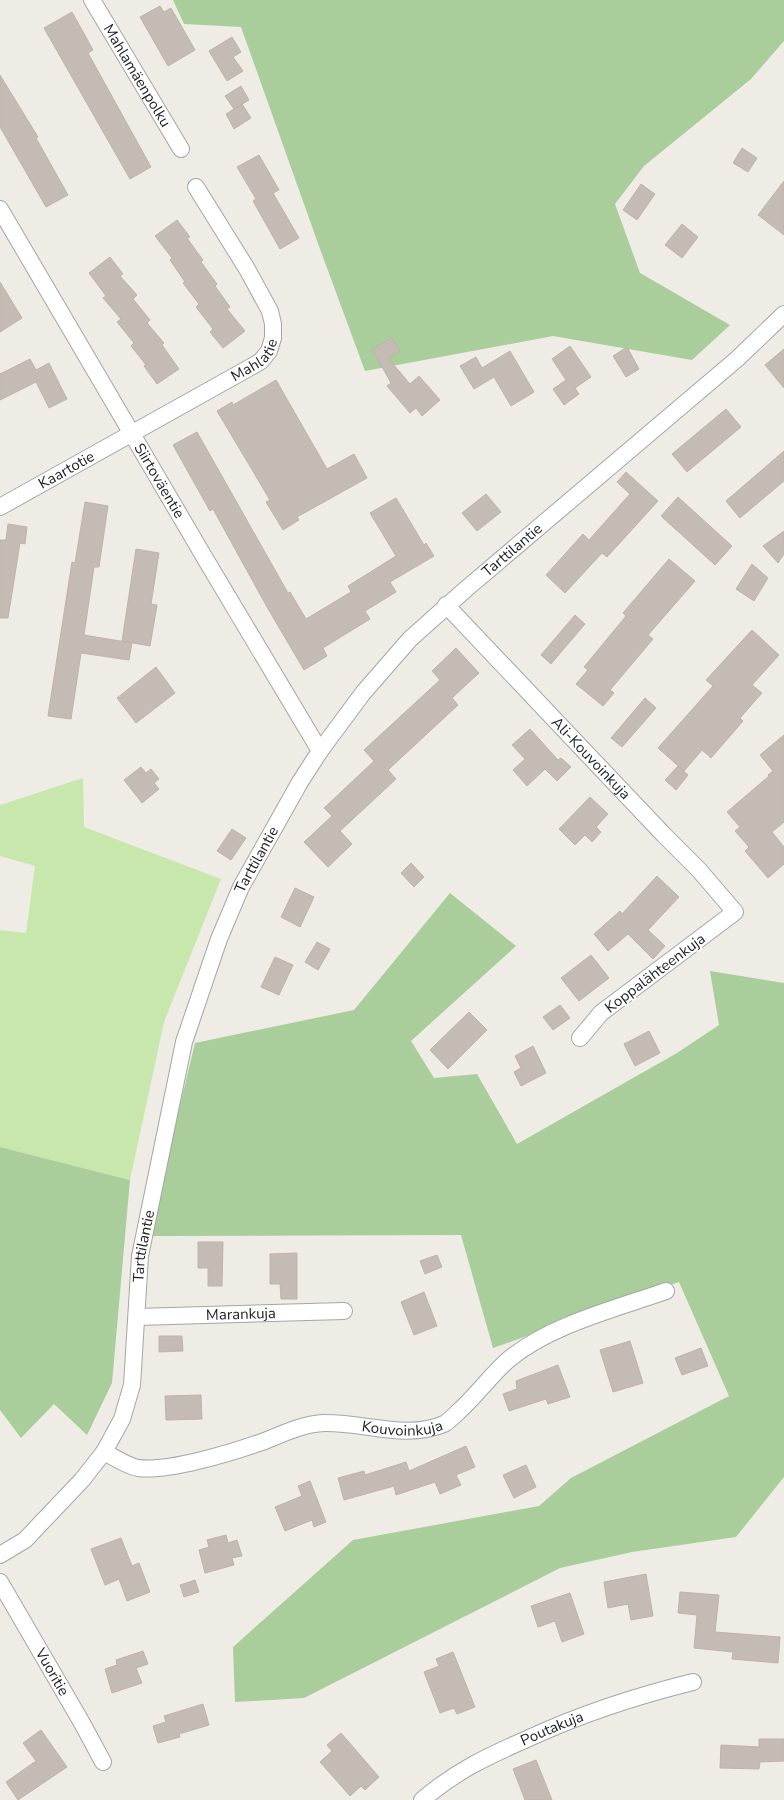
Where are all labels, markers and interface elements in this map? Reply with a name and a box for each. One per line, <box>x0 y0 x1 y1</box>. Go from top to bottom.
street label: Mahlamäenpolku <box>99 20 176 131</box>
street label: Mahlatie <box>227 336 282 386</box>
street label: Siirtoväentie <box>130 439 189 522</box>
street label: Kaartotie <box>35 446 98 494</box>
street label: Tarttilantie <box>478 519 546 581</box>
street label: Ali-Kouvoinkuja <box>547 713 635 804</box>
street label: Tarttilantie <box>230 823 283 896</box>
street label: Koppalähteenkuja <box>601 929 709 1017</box>
street label: Tarttilantie <box>128 1208 159 1283</box>
street label: Marankuja <box>206 1303 276 1325</box>
street label: Kouvoinkuja <box>360 1415 445 1441</box>
street label: Vuoritie <box>30 1644 74 1699</box>
street label: Poutakuja <box>517 1706 586 1751</box>

